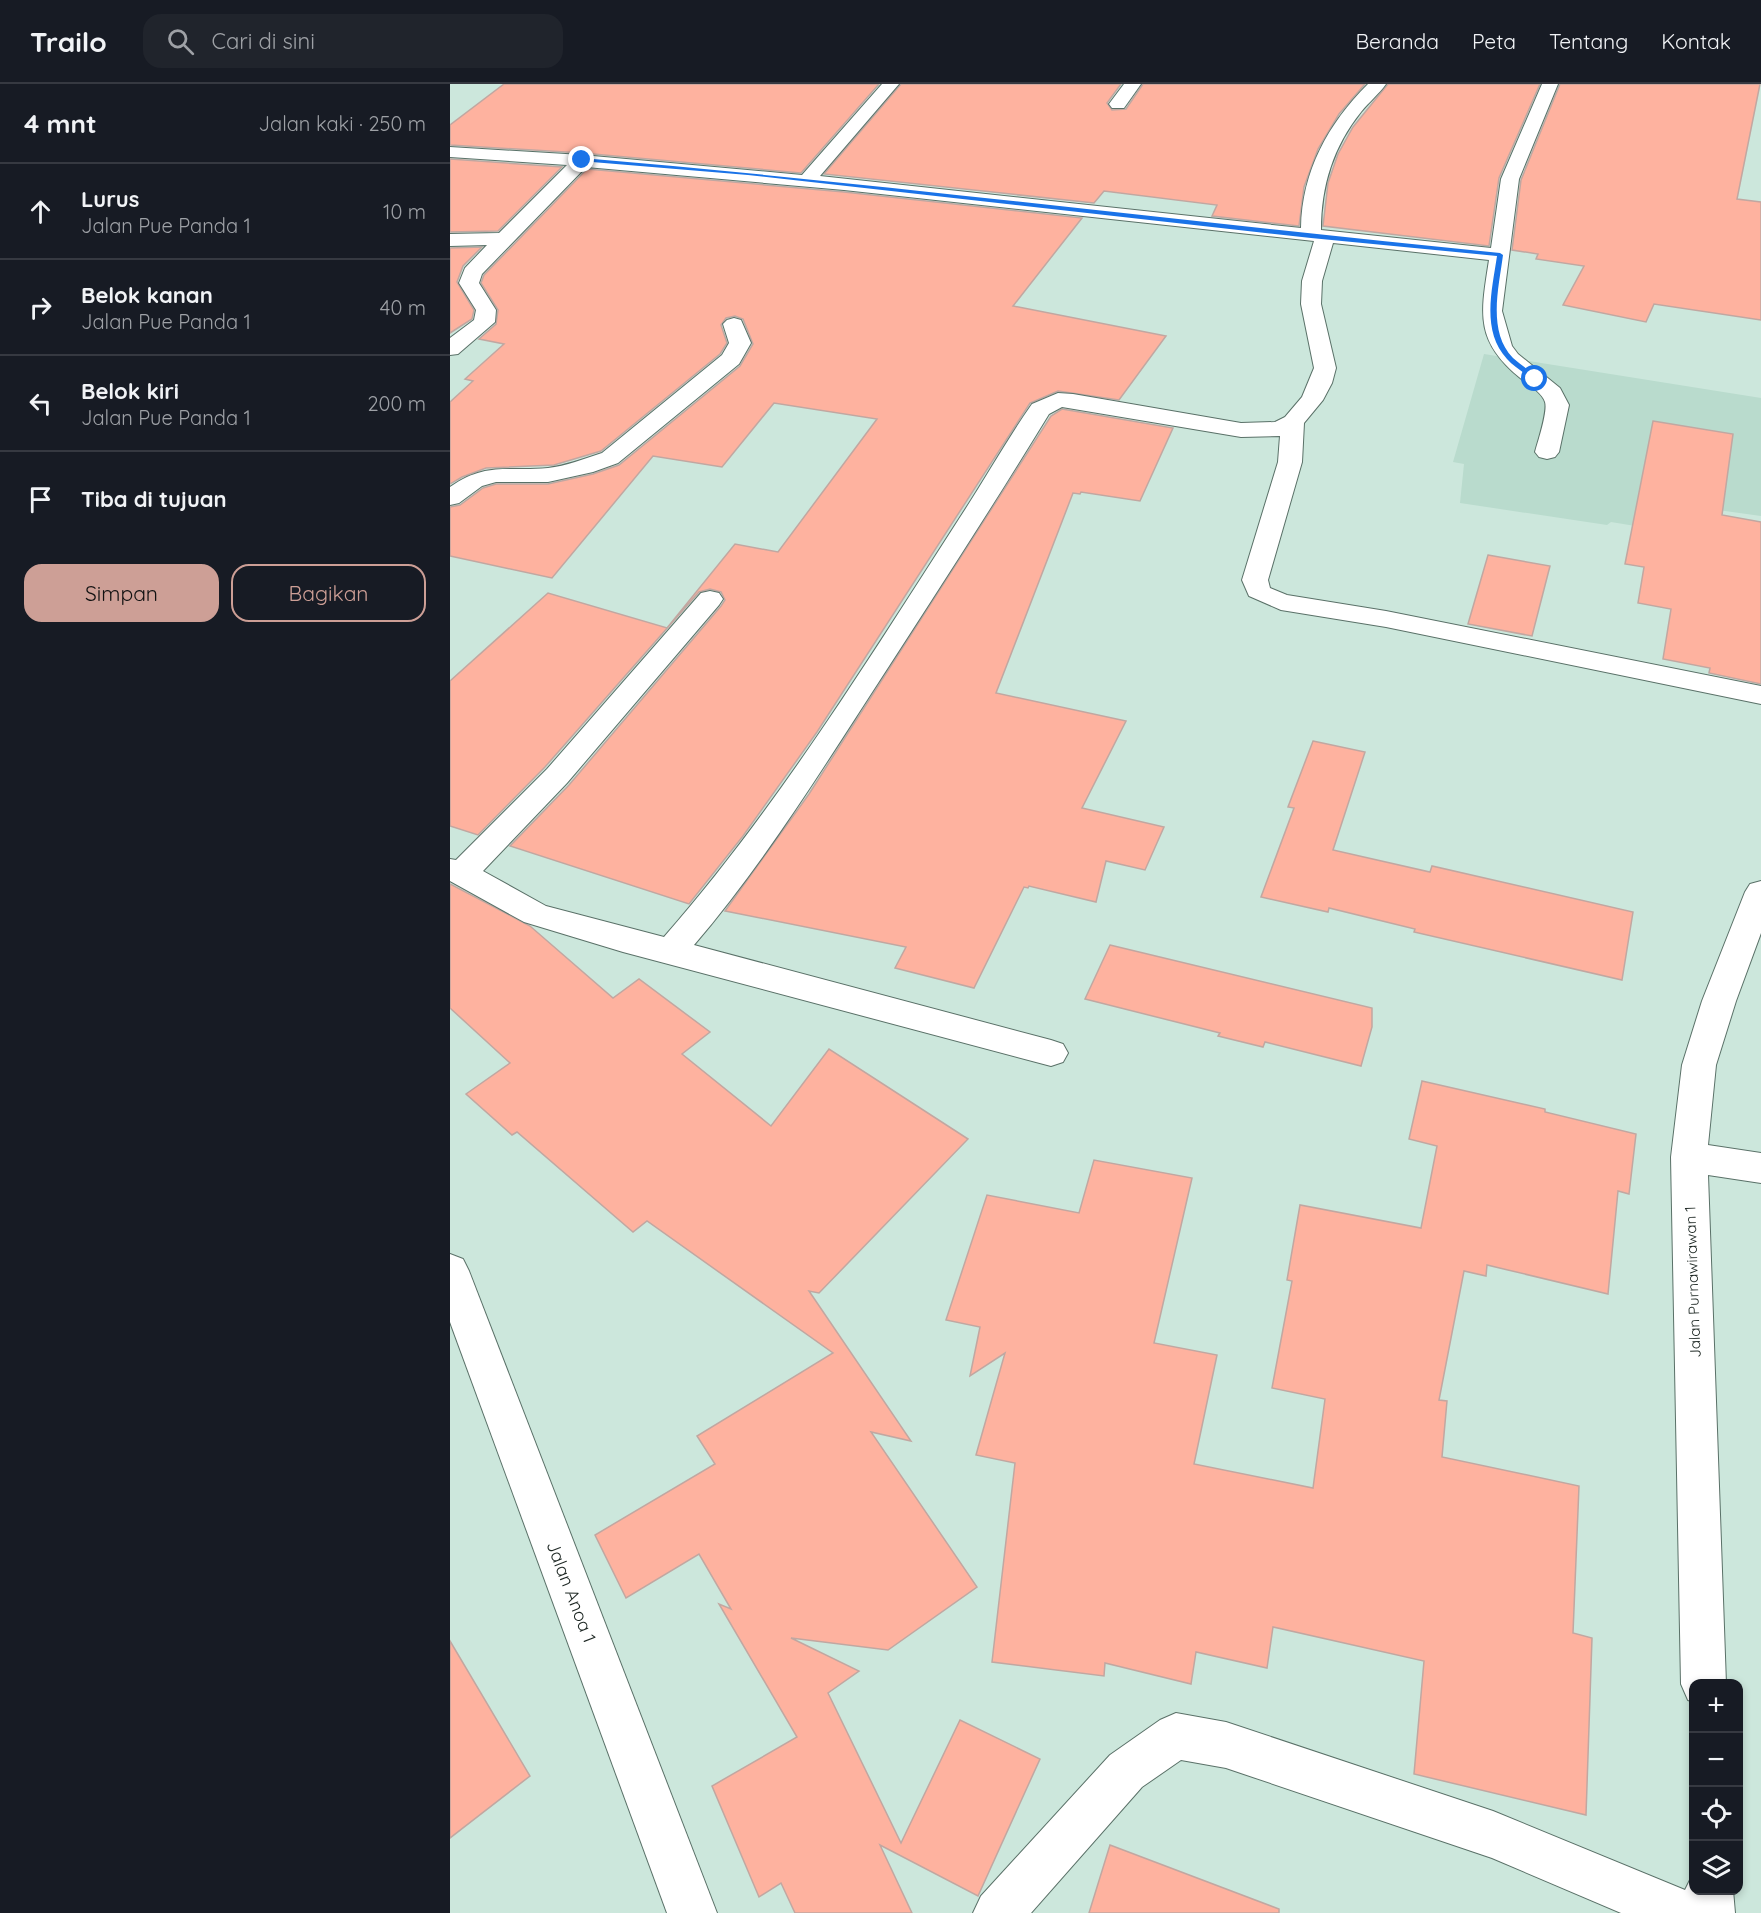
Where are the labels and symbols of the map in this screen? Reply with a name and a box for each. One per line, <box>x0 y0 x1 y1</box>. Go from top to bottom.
route end <box>568 146 594 172</box>
route start <box>1521 365 1547 391</box>
street label: Jalan Purnawirawan 1 <box>1680 1206 1705 1358</box>
street label: Jalan Anoa 1 <box>542 1538 601 1646</box>

